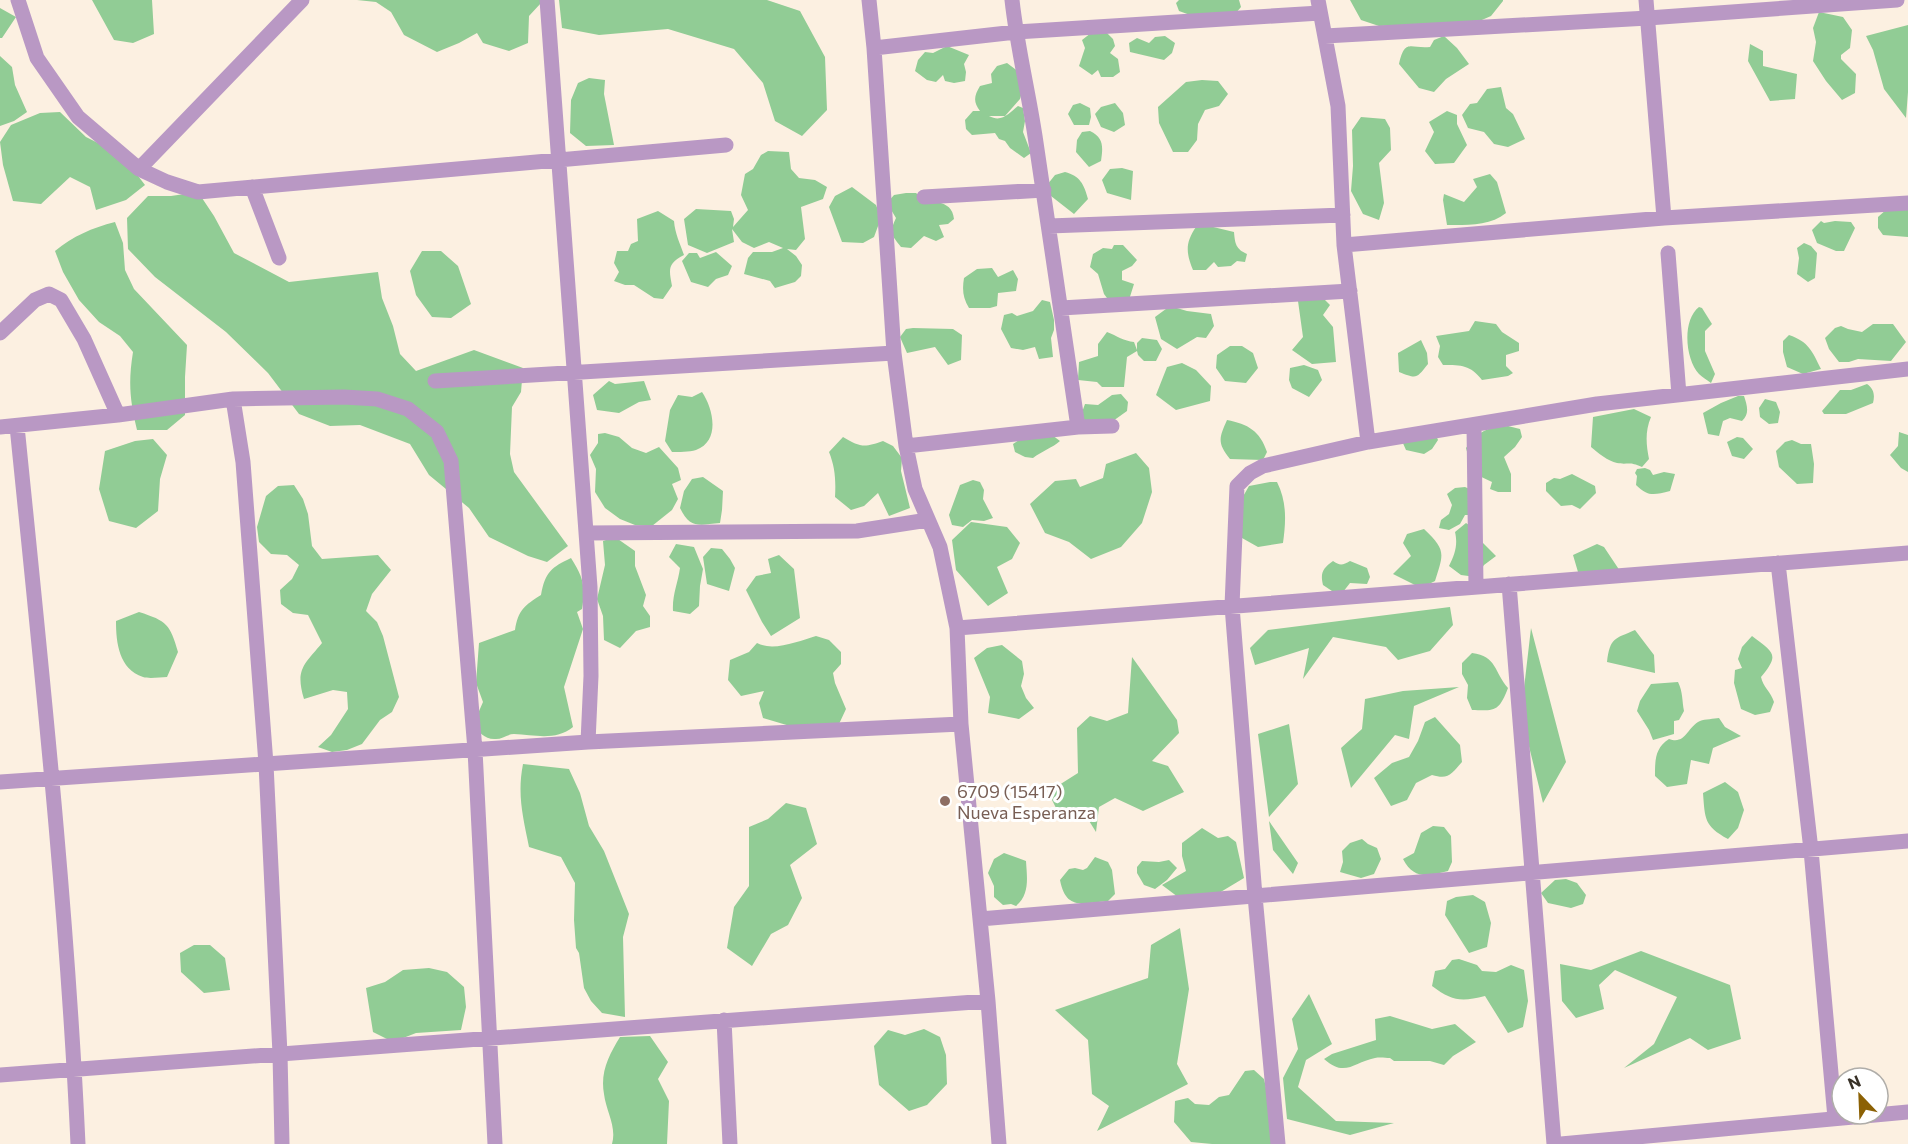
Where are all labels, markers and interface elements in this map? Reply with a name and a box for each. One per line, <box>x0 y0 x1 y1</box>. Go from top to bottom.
place label: 6709 (15417) Nueva Esperanza <box>957 780 1096 823</box>
marker: 6709 (15417) Nueva Esperanza <box>938 794 952 808</box>
north arrow <box>1830 1066 1890 1126</box>
text: N <box>1845 1071 1863 1093</box>

